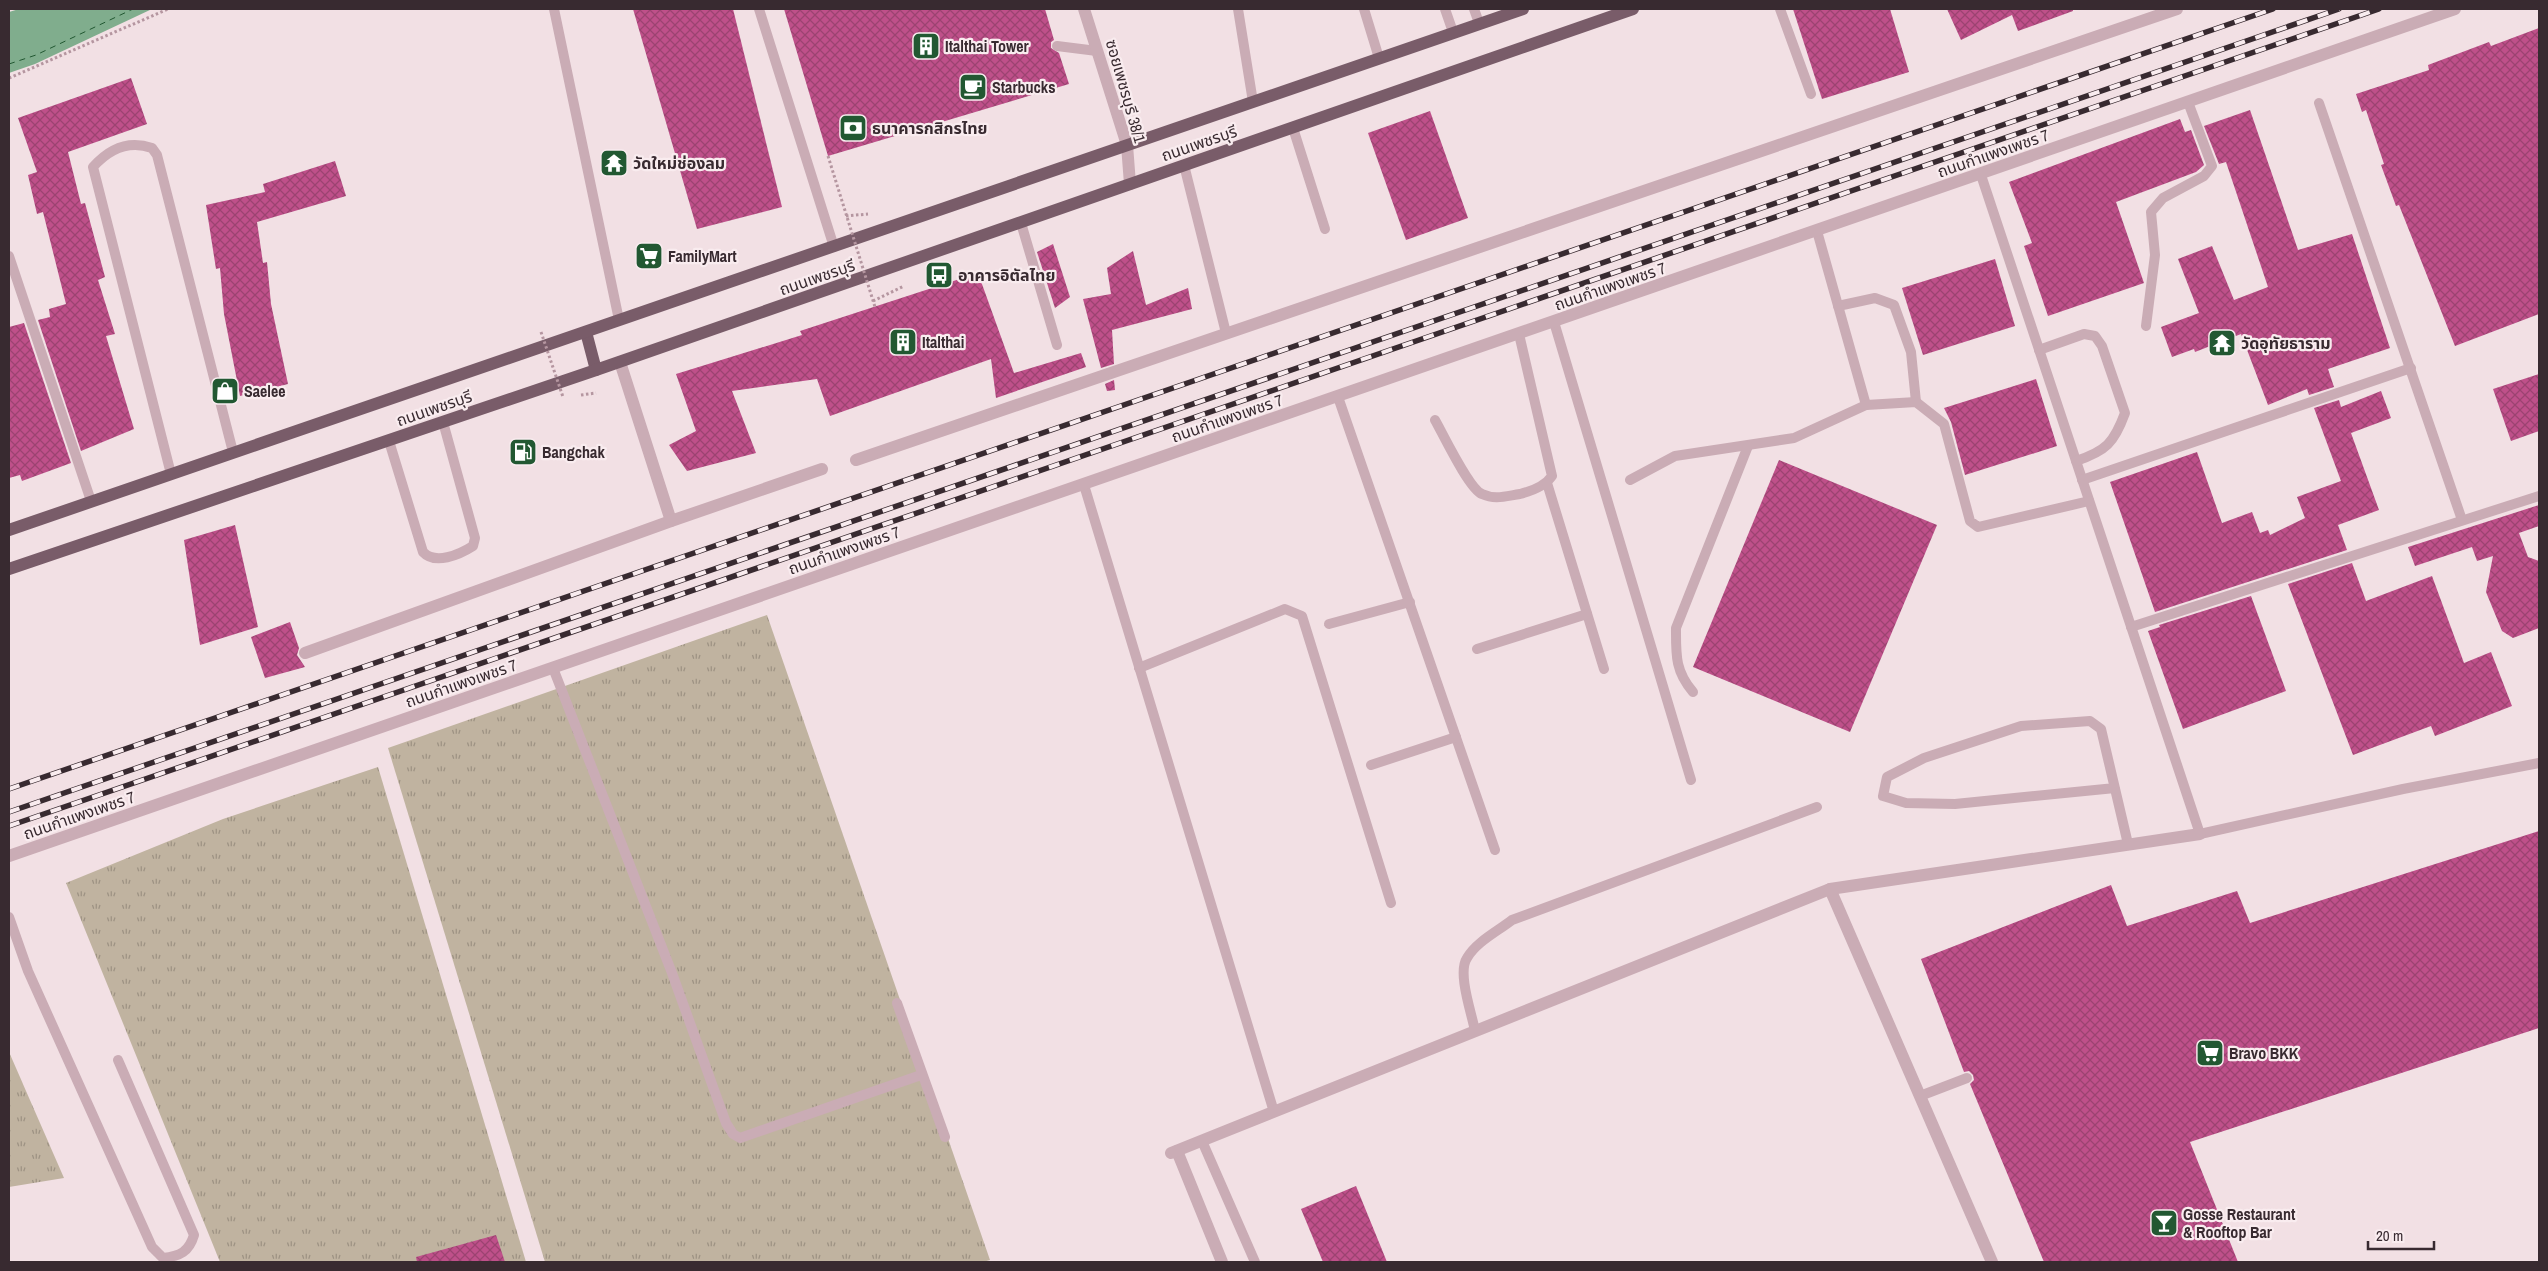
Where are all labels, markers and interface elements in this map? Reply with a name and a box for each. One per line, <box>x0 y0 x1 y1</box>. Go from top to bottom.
building icon: Italthai Tower <box>911 31 941 61</box>
place label: Italthai Tower <box>945 35 1030 57</box>
street label: ซอยเพชรบุรี 38/1 <box>1101 37 1151 146</box>
cafe icon: Starbucks <box>958 72 988 102</box>
place label: Starbucks <box>992 76 1055 98</box>
bank icon: ธนาคารกสิกรไทย <box>838 113 868 143</box>
place label: ธนาคารกสิกรไทย <box>872 117 988 139</box>
street label: ถนนเพชรบุรี <box>1158 120 1240 166</box>
street label: ถนนกำแพงเพชร 7 <box>1934 124 2052 182</box>
temple icon: วัดใหม่ช่องลม <box>599 148 629 178</box>
place label: วัดใหม่ช่องลม <box>633 152 725 174</box>
supermarket icon: FamilyMart <box>634 241 664 271</box>
place label: FamilyMart <box>668 245 737 267</box>
street label: ถนนเพชรบุรี <box>776 254 858 300</box>
street label: ถนนกำแพงเพชร 7 <box>1551 257 1669 315</box>
bus stop icon: อาคารอิตัลไทย <box>924 260 954 290</box>
place label: อาคารอิตัลไทย <box>958 264 1055 286</box>
building icon: Italthai <box>888 327 918 357</box>
temple icon: วัดอุทัยธาราม <box>2207 328 2237 358</box>
place label: Italthai <box>922 331 964 353</box>
place label: วัดอุทัยธาราม <box>2241 332 2331 354</box>
shop icon: Saelee <box>210 376 240 406</box>
place label: Saelee <box>244 380 286 402</box>
street label: ถนนเพชรบุรี <box>393 385 475 431</box>
street label: ถนนกำแพงเพชร 7 <box>1168 389 1286 447</box>
fuel station icon: Bangchak <box>508 437 538 467</box>
place label: Bangchak <box>542 441 605 463</box>
street label: ถนนกำแพงเพชร 7 <box>785 521 903 579</box>
street label: ถนนกำแพงเพชร 7 <box>402 654 520 712</box>
street label: ถนนกำแพงเพชร 7 <box>20 786 138 844</box>
supermarket icon: Bravo BKK <box>2195 1038 2225 1068</box>
place label: Bravo BKK <box>2229 1042 2299 1064</box>
place label: Gosse Restaurant & Rooftop Bar <box>2183 1203 2296 1243</box>
bar icon: Gosse Restaurant & Rooftop Bar <box>2149 1208 2179 1238</box>
scale bar <box>2368 1218 2434 1250</box>
text: 20 m <box>2376 1225 2403 1246</box>

